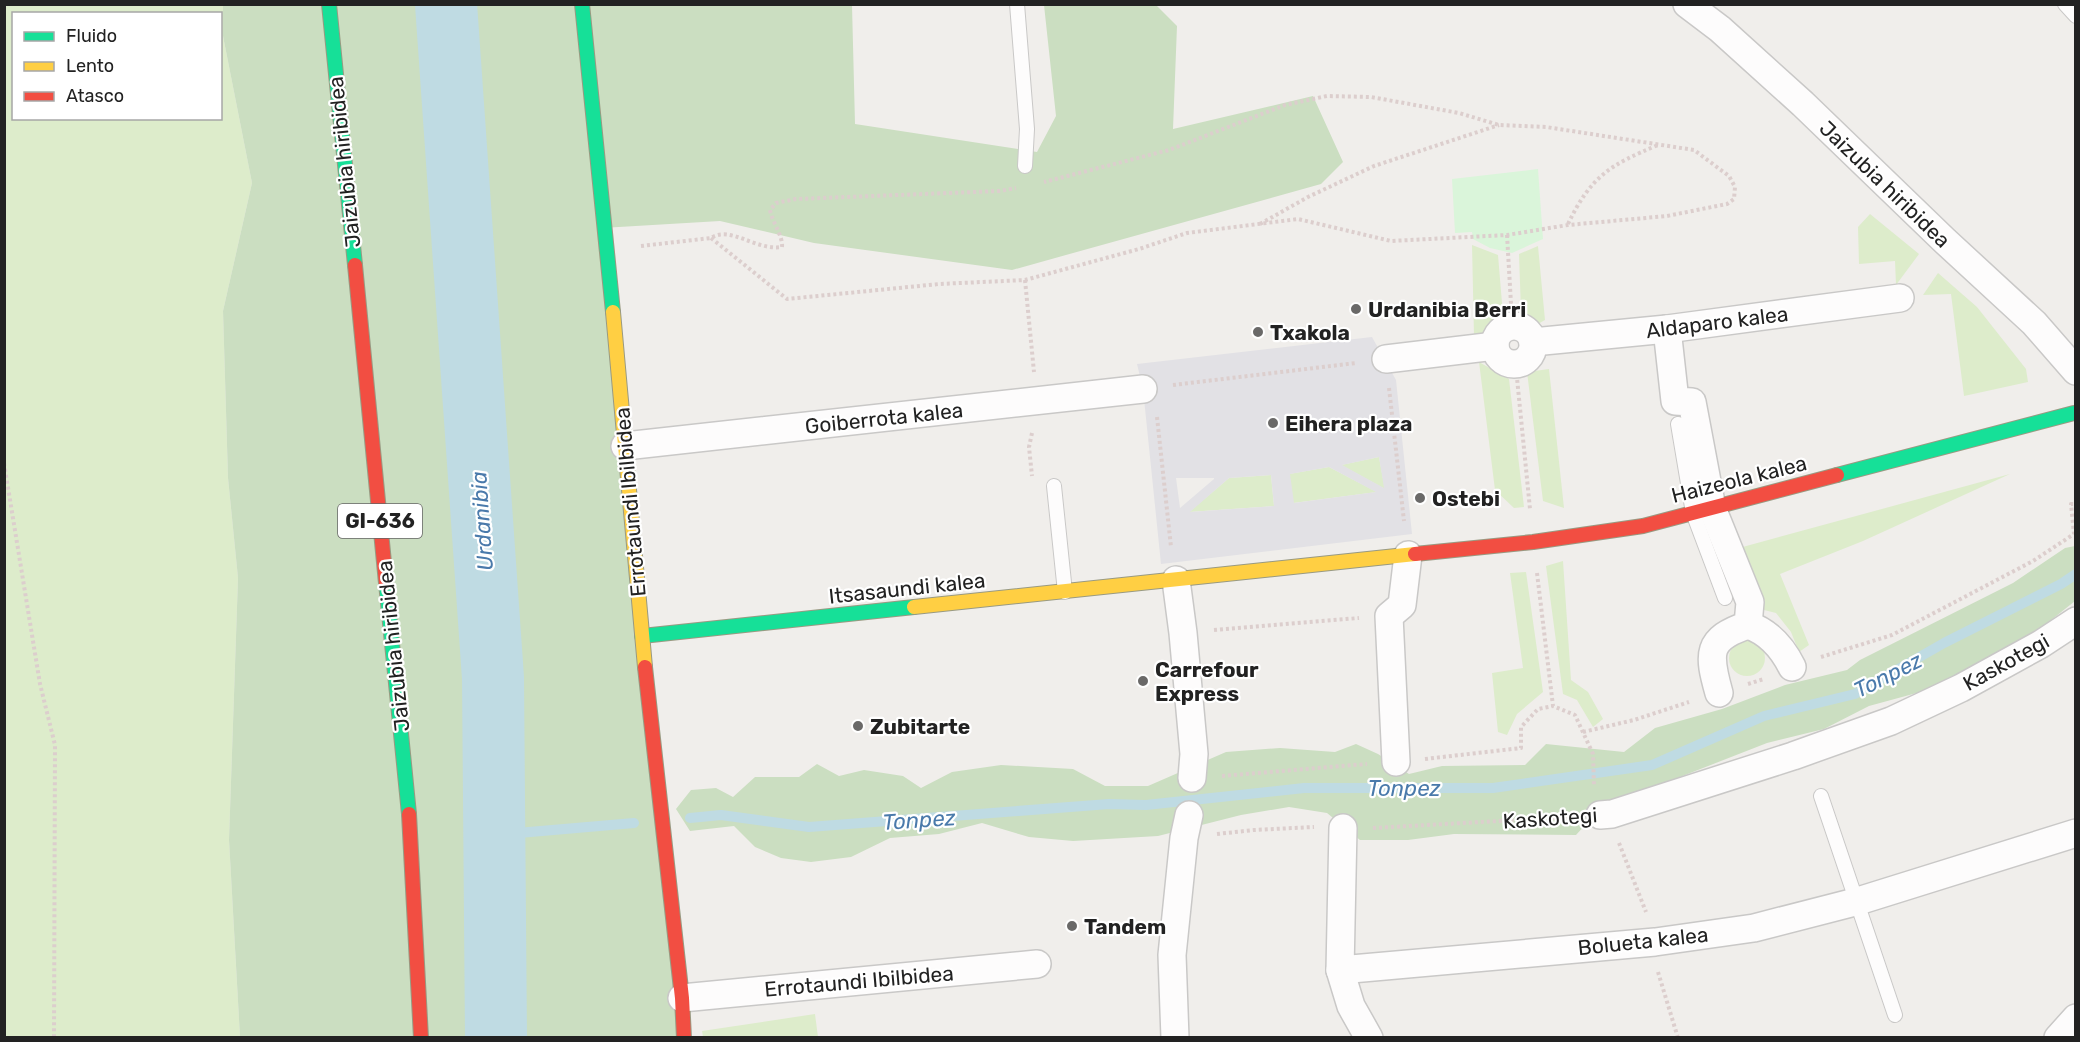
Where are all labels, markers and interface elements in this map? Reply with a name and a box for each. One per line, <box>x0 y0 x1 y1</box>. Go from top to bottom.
legend <box>12 12 222 120</box>
text: Fluido <box>66 25 117 47</box>
text: Lento <box>66 55 114 77</box>
street label: Jaizubia hiribidea <box>323 75 365 249</box>
text: Atasco <box>66 85 124 107</box>
street label: Jaizubia hiribidea <box>1814 115 1956 253</box>
place label: Urdanibia Berri <box>1368 297 1526 322</box>
street label: Aldaparo kalea <box>1645 301 1789 343</box>
marker: Urdanibia Berri <box>1349 302 1363 316</box>
place label: Txakola <box>1270 320 1350 345</box>
marker: Txakola <box>1251 325 1265 339</box>
street label: Goiberrota kalea <box>804 397 964 439</box>
street label: Errotaundi Ibilbidea <box>609 406 651 598</box>
place label: Eihera plaza <box>1285 411 1412 436</box>
marker: Eihera plaza <box>1266 416 1280 430</box>
street label: Haizeola kalea <box>1669 450 1809 508</box>
water label: Urdanibia <box>465 470 499 572</box>
place label: Ostebi <box>1432 486 1500 511</box>
marker: Ostebi <box>1413 491 1427 505</box>
road number: GI-636 <box>338 504 422 538</box>
street label: Jaizubia hiribidea <box>372 559 414 733</box>
street label: Itsasaundi kalea <box>827 567 987 609</box>
street label: Kaskotegi <box>1959 628 2053 696</box>
water label: Tonpez <box>1849 646 1927 704</box>
place label: Carrefour Express <box>1155 657 1259 706</box>
marker: Carrefour Express <box>1136 674 1150 688</box>
place label: Zubitarte <box>870 714 970 739</box>
marker: Zubitarte <box>851 719 865 733</box>
water label: Tonpez <box>1367 775 1441 802</box>
street label: Kaskotegi <box>1502 802 1598 834</box>
water label: Tonpez <box>882 804 956 836</box>
place label: Tandem <box>1084 914 1166 939</box>
marker: Tandem <box>1065 919 1079 933</box>
street label: Bolueta kalea <box>1576 922 1710 960</box>
street label: Errotaundi Ibilbidea <box>763 960 955 1002</box>

